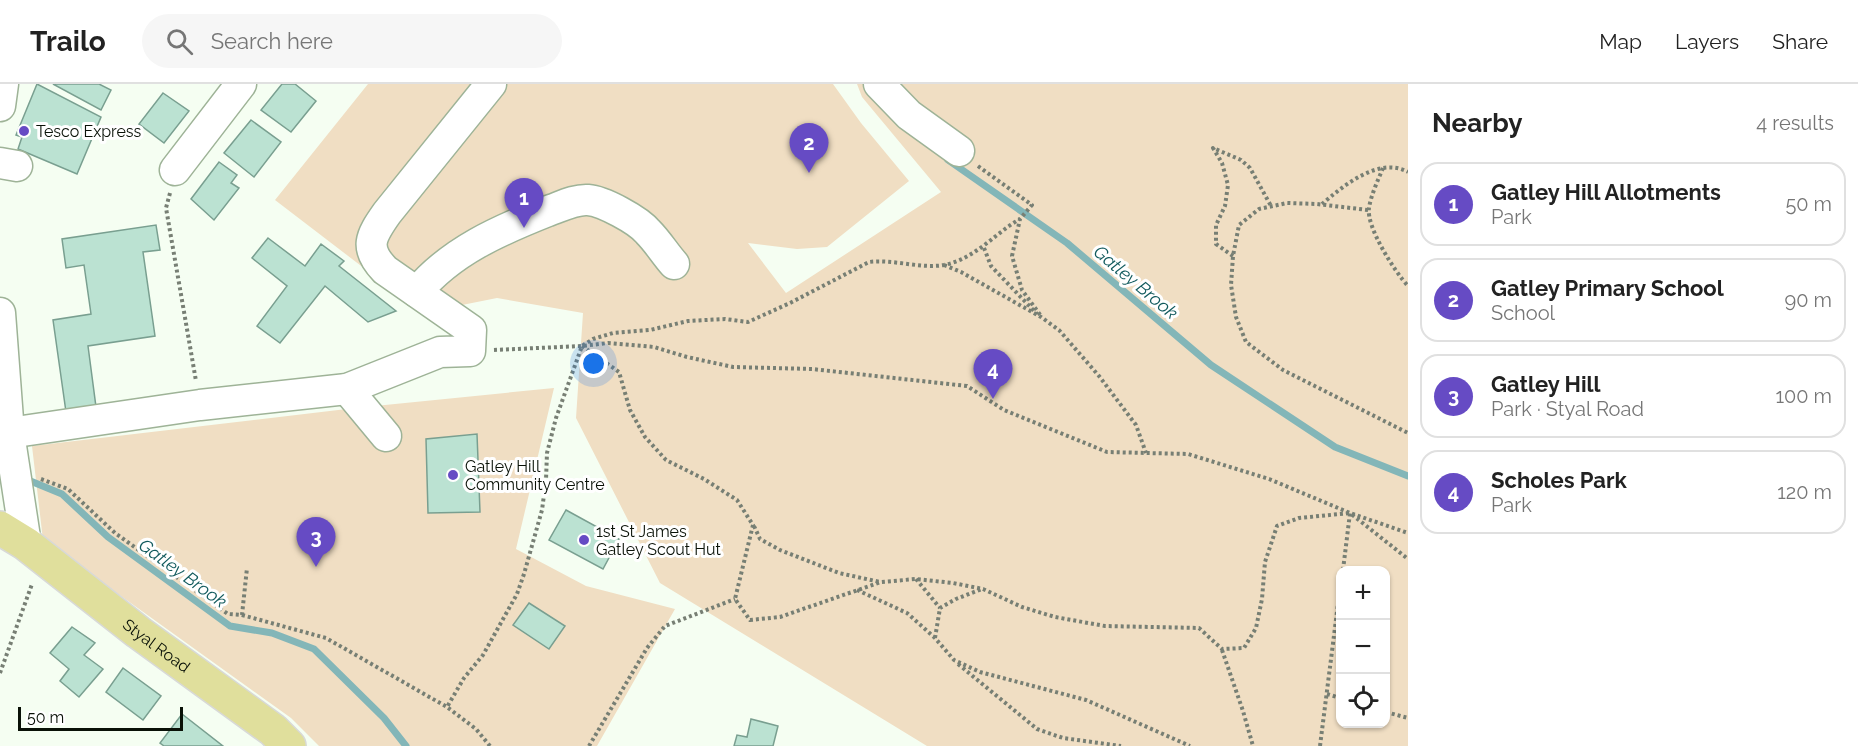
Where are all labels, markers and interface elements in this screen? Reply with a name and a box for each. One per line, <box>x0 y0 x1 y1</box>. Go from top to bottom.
search box <box>142 14 562 68</box>
text: Trailo <box>30 25 106 58</box>
icon: search <box>163 25 196 58</box>
text: Search here <box>211 28 333 54</box>
text: Map <box>1599 29 1642 54</box>
text: Layers <box>1675 29 1739 54</box>
text: Share <box>1772 29 1828 54</box>
text: Nearby <box>1432 108 1522 138</box>
text: 4 results <box>1756 111 1834 135</box>
place label: Tesco Express <box>36 122 142 141</box>
marker: Tesco Express <box>17 124 31 138</box>
pin: 2 <box>790 124 828 173</box>
pin: 1 <box>504 178 544 228</box>
text: Gatley Hill Allotments <box>1491 179 1721 205</box>
text: 1 <box>1449 192 1458 216</box>
text: 50 m <box>1785 192 1832 216</box>
text: Park <box>1491 205 1532 229</box>
water label: Gatley Brook <box>1090 241 1183 324</box>
text: Gatley Primary School <box>1491 275 1724 301</box>
text: 2 <box>1448 288 1459 312</box>
text: 90 m <box>1785 288 1832 312</box>
text: School <box>1491 301 1555 325</box>
your location <box>579 349 608 378</box>
pin: 4 <box>974 350 1012 399</box>
text: Gatley Hill <box>1491 371 1600 397</box>
text: 3 <box>1448 384 1459 408</box>
text: 100 m <box>1775 384 1832 408</box>
text: Park · Styal Road <box>1491 397 1644 421</box>
place label: Gatley Hill Community Centre <box>465 457 605 494</box>
text: Scholes Park <box>1491 467 1627 493</box>
marker: Gatley Hill Community Centre <box>446 468 460 482</box>
text: 4 <box>1448 480 1459 504</box>
text: 120 m <box>1777 480 1832 504</box>
text: Park <box>1491 493 1532 517</box>
pin: 3 <box>296 518 336 567</box>
place label: 1st St James Gatley Scout Hut <box>596 522 721 559</box>
marker: 1st St James Gatley Scout Hut <box>577 533 591 547</box>
water label: Gatley Brook <box>135 534 231 612</box>
map controls <box>1336 566 1390 728</box>
button: + <box>1336 566 1390 620</box>
street label: Styal Road <box>119 615 194 676</box>
button: − <box>1336 620 1390 674</box>
button: locate <box>1336 674 1390 728</box>
scale bar <box>18 704 183 732</box>
text: 50 m <box>27 708 64 727</box>

